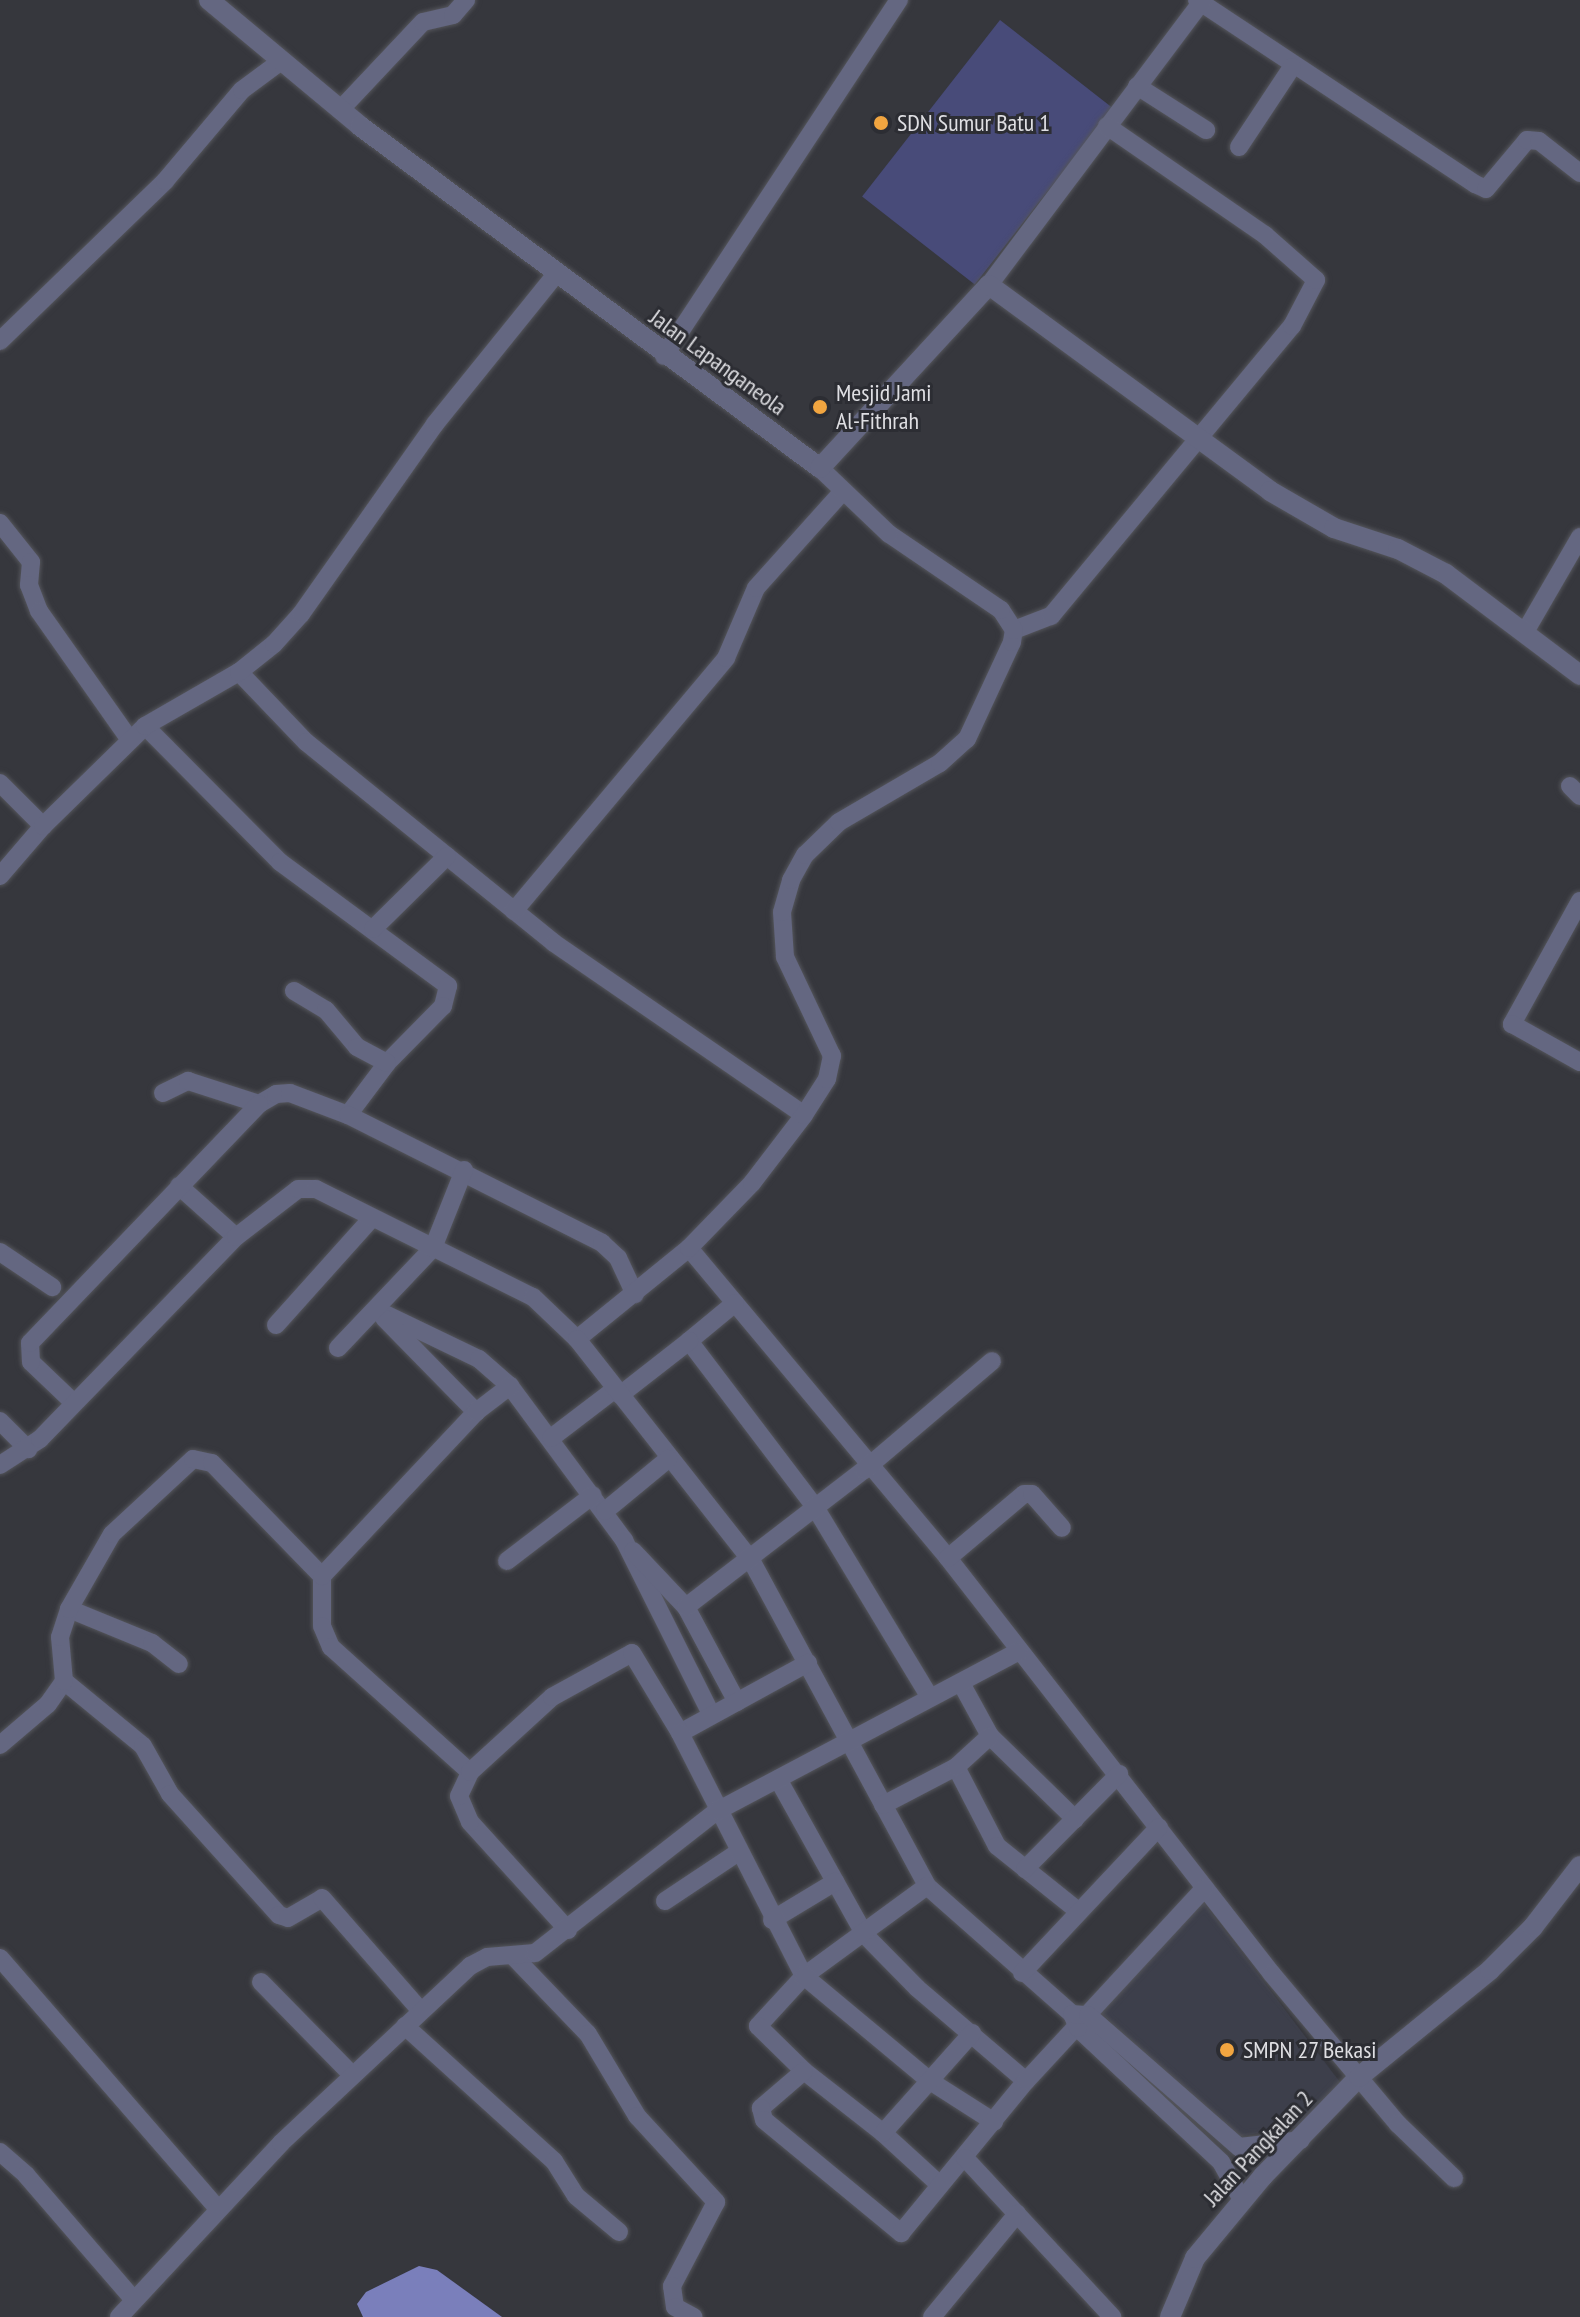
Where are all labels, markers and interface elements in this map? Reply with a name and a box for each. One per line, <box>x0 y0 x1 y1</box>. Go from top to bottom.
place label: SDN Sumur Batu 1 <box>897 109 1050 137</box>
marker: SDN Sumur Batu 1 <box>872 114 890 132</box>
street label: Jalan Lapanganeola <box>644 303 792 421</box>
place label: Mesjid Jami Al-Fithrah <box>836 379 931 435</box>
marker: Mesjid Jami Al-Fithrah <box>811 398 829 416</box>
place label: SMPN 27 Bekasi <box>1243 2036 1378 2064</box>
marker: SMPN 27 Bekasi <box>1218 2041 1236 2059</box>
street label: Jalan Pangkalan 2 <box>1197 2084 1319 2212</box>

